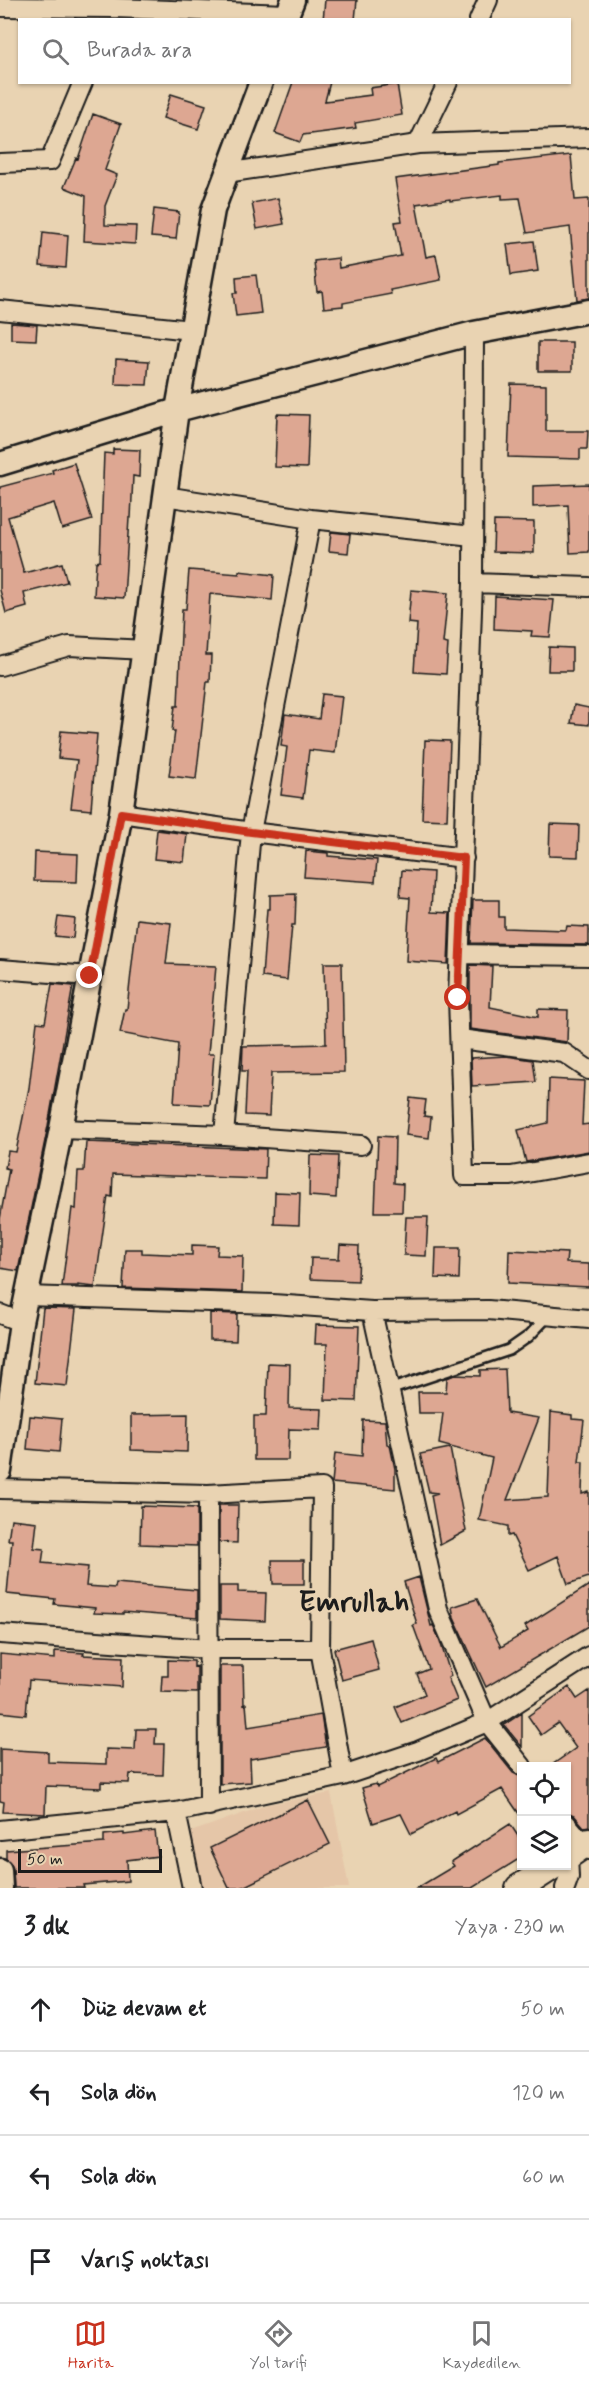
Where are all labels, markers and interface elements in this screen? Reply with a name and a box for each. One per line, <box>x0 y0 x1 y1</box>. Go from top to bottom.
search box <box>18 18 571 84</box>
icon: search <box>39 35 72 68</box>
text: Burada ara <box>87 37 192 65</box>
route end <box>76 962 102 988</box>
route start <box>444 984 470 1010</box>
district label: Emrullah <box>299 1583 409 1622</box>
map controls <box>517 1762 571 1870</box>
button: locate <box>517 1762 571 1816</box>
button: layers <box>517 1816 571 1870</box>
scale bar <box>18 1846 162 1874</box>
text: 50 m <box>27 1849 63 1870</box>
text: 3 dk <box>24 1910 69 1944</box>
text: Yaya · 230 m <box>455 1914 565 1941</box>
icon: ahead <box>24 1993 57 2026</box>
text: Düz devam et <box>81 1995 206 2023</box>
text: 50 m <box>520 1996 565 2023</box>
icon: left <box>24 2077 57 2110</box>
text: Sola dön <box>81 2079 157 2107</box>
text: 120 m <box>512 2080 565 2107</box>
icon: left <box>24 2161 57 2194</box>
text: Sola dön <box>81 2163 157 2191</box>
text: 60 m <box>522 2164 565 2191</box>
icon: arrive <box>24 2245 57 2278</box>
text: Varış noktası <box>81 2247 210 2275</box>
tab: Harita <box>68 2317 114 2374</box>
tab: Yol tarifi <box>249 2317 307 2374</box>
tab: Kaydedilen <box>443 2317 521 2374</box>

